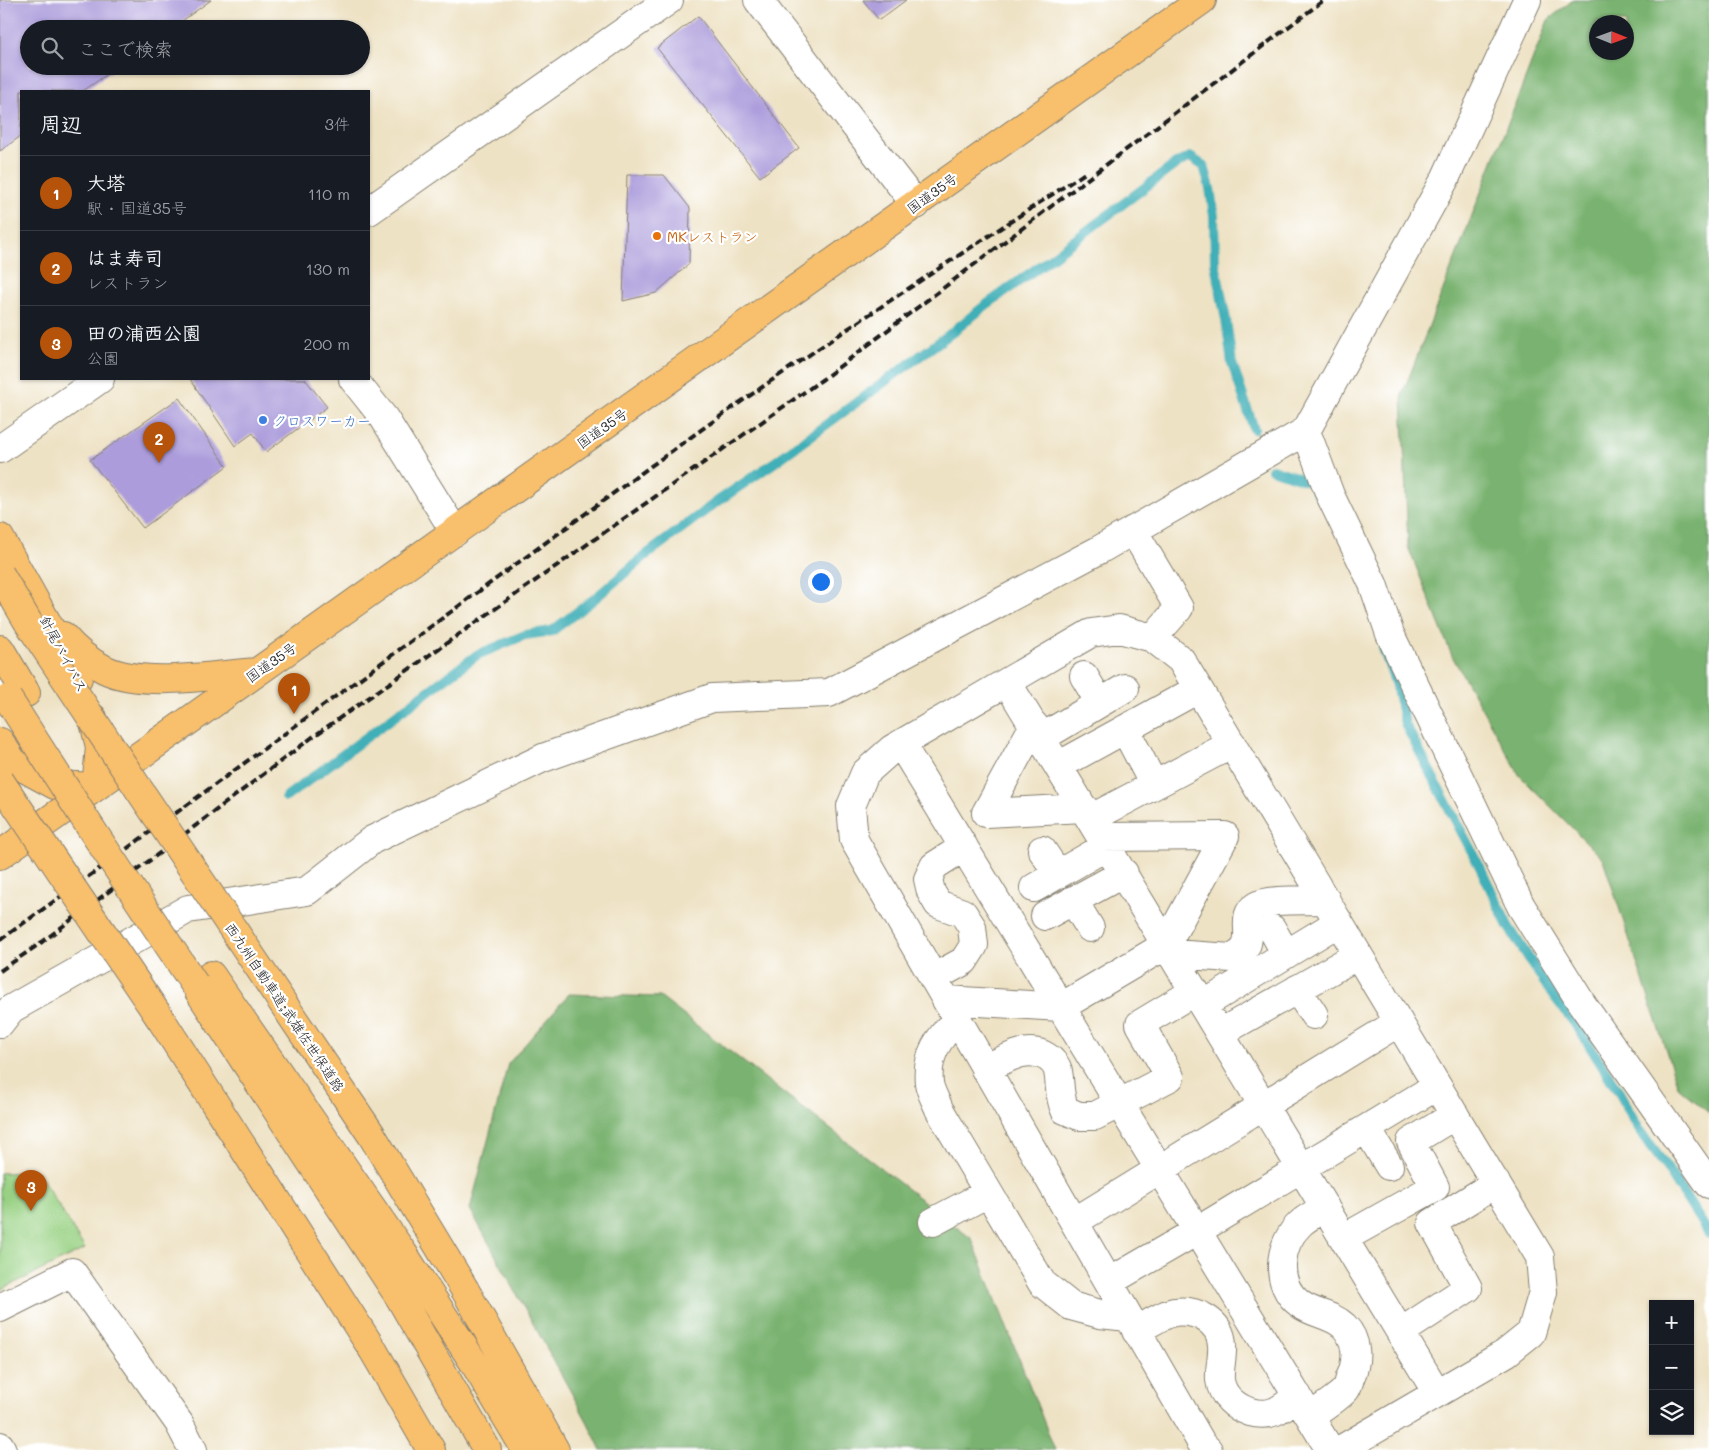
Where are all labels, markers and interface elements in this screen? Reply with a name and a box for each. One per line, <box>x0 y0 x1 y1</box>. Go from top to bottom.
north arrow <box>1589 15 1634 60</box>
search box <box>20 20 370 75</box>
icon: search <box>38 34 66 62</box>
text: ここで検索 <box>78 36 173 61</box>
text: 周辺 <box>40 110 82 137</box>
text: 3件 <box>325 113 350 134</box>
street label: 国道35号 <box>903 168 961 218</box>
text: 大塔 <box>87 170 125 195</box>
text: 1 <box>52 183 60 204</box>
text: 110 m <box>308 183 350 204</box>
text: 駅 · 国道35号 <box>87 197 187 218</box>
place label: MKレストラン <box>667 227 758 246</box>
marker: MKレストラン <box>651 230 663 242</box>
text: はま寿司 <box>87 245 163 270</box>
text: 2 <box>52 258 60 279</box>
text: 130 m <box>306 258 350 279</box>
text: レストラン <box>87 272 168 293</box>
text: 田の浦西公園 <box>87 320 201 345</box>
text: 3 <box>51 333 61 354</box>
text: 200 m <box>303 333 350 354</box>
text: 公園 <box>87 347 119 368</box>
street label: 国道35号 <box>573 403 631 453</box>
place label: クロスワーカー <box>273 411 371 430</box>
marker: クロスワーカー <box>257 414 269 426</box>
pin: 2 <box>143 422 175 463</box>
your location <box>808 569 834 595</box>
street label: 針尾バイパス <box>36 613 92 695</box>
street label: 国道35号 <box>242 637 300 687</box>
pin: 1 <box>278 673 310 714</box>
street label: 西九州自動車道;武雄佐世保道路 <box>221 919 349 1095</box>
pin: 3 <box>15 1170 47 1211</box>
map controls <box>1649 1300 1694 1435</box>
button: + <box>1649 1300 1694 1345</box>
button: − <box>1649 1345 1694 1390</box>
button: layers <box>1649 1390 1694 1435</box>

